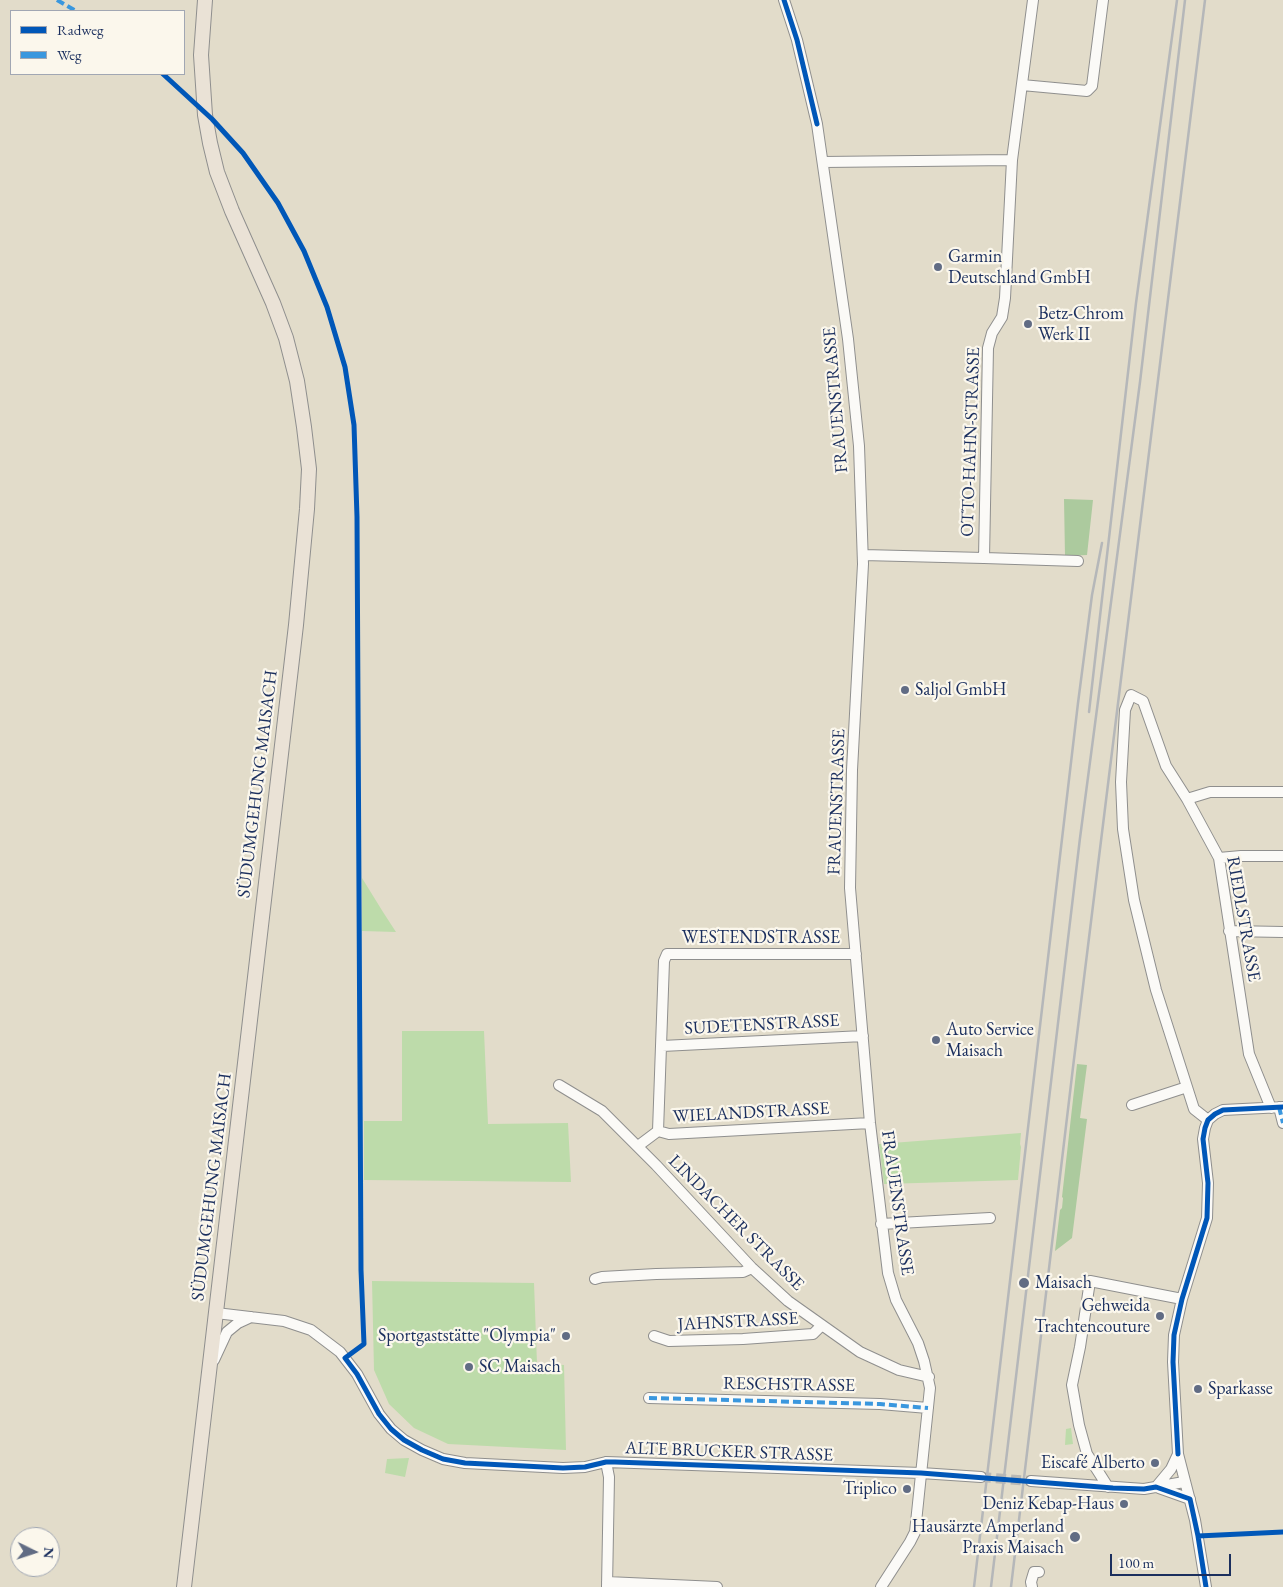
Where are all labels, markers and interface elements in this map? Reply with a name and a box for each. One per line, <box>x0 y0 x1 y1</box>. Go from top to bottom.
legend <box>10 10 185 75</box>
text: Radweg <box>57 20 104 39</box>
text: Weg <box>57 45 82 64</box>
place label: Garmin Deutschland GmbH <box>948 246 1091 288</box>
marker: Garmin Deutschland GmbH <box>932 261 944 273</box>
place label: Betz-Chrom Werk II <box>1038 303 1124 346</box>
marker: Betz-Chrom Werk II <box>1022 318 1034 330</box>
street label: FRAUENSTRASSE <box>819 326 853 474</box>
street label: OTTO-HAHN-STRASSE <box>957 347 985 537</box>
street label: SÜDUMGEHUNG MAISACH <box>233 669 283 899</box>
place label: Saljol GmbH <box>915 679 1006 701</box>
marker: Saljol GmbH <box>899 684 911 696</box>
street label: FRAUENSTRASSE <box>824 729 850 875</box>
street label: RIEDLSTRASSE <box>1221 855 1265 983</box>
street label: WESTENDSTRASSE <box>682 927 840 949</box>
street label: SUDETENSTRASSE <box>684 1010 840 1040</box>
place label: Auto Service Maisach <box>946 1019 1034 1062</box>
marker: Auto Service Maisach <box>930 1034 942 1046</box>
street label: SÜDUMGEHUNG MAISACH <box>187 1072 237 1302</box>
street label: WIELANDSTRASSE <box>672 1098 830 1128</box>
street label: FRAUENSTRASSE <box>876 1129 918 1277</box>
street label: LINDACHER STRASSE <box>664 1151 808 1295</box>
place label: Maisach <box>1035 1272 1092 1294</box>
marker: Maisach <box>1017 1276 1031 1290</box>
place label: Gehweida Trachtencouture <box>1034 1295 1150 1338</box>
street label: JAHNSTRASSE <box>677 1308 799 1336</box>
marker: Gehweida Trachtencouture <box>1154 1310 1166 1322</box>
place label: Sportgaststätte "Olympia" <box>378 1325 556 1347</box>
marker: Sportgaststätte "Olympia" <box>560 1330 572 1342</box>
place label: SC Maisach <box>479 1356 561 1378</box>
marker: SC Maisach <box>463 1361 475 1373</box>
street label: RESCHSTRASSE <box>723 1373 855 1397</box>
place label: Sparkasse <box>1208 1378 1273 1400</box>
marker: Sparkasse <box>1192 1383 1204 1395</box>
street label: ALTE BRUCKER STRASSE <box>625 1438 833 1466</box>
place label: Eiscafé Alberto <box>1041 1452 1145 1474</box>
marker: Eiscafé Alberto <box>1149 1457 1161 1469</box>
place label: Triplico <box>843 1478 897 1500</box>
marker: Triplico <box>901 1483 913 1495</box>
place label: Deniz Kebap-Haus <box>982 1493 1114 1515</box>
marker: Deniz Kebap-Haus <box>1118 1498 1130 1510</box>
place label: Hausärzte Amperland Praxis Maisach <box>912 1516 1064 1558</box>
north arrow <box>10 1527 60 1577</box>
marker: Hausärzte Amperland Praxis Maisach <box>1068 1530 1082 1544</box>
scale bar <box>1113 1544 1234 1576</box>
text: N <box>40 1547 58 1559</box>
text: 100 m <box>1118 1553 1154 1572</box>

